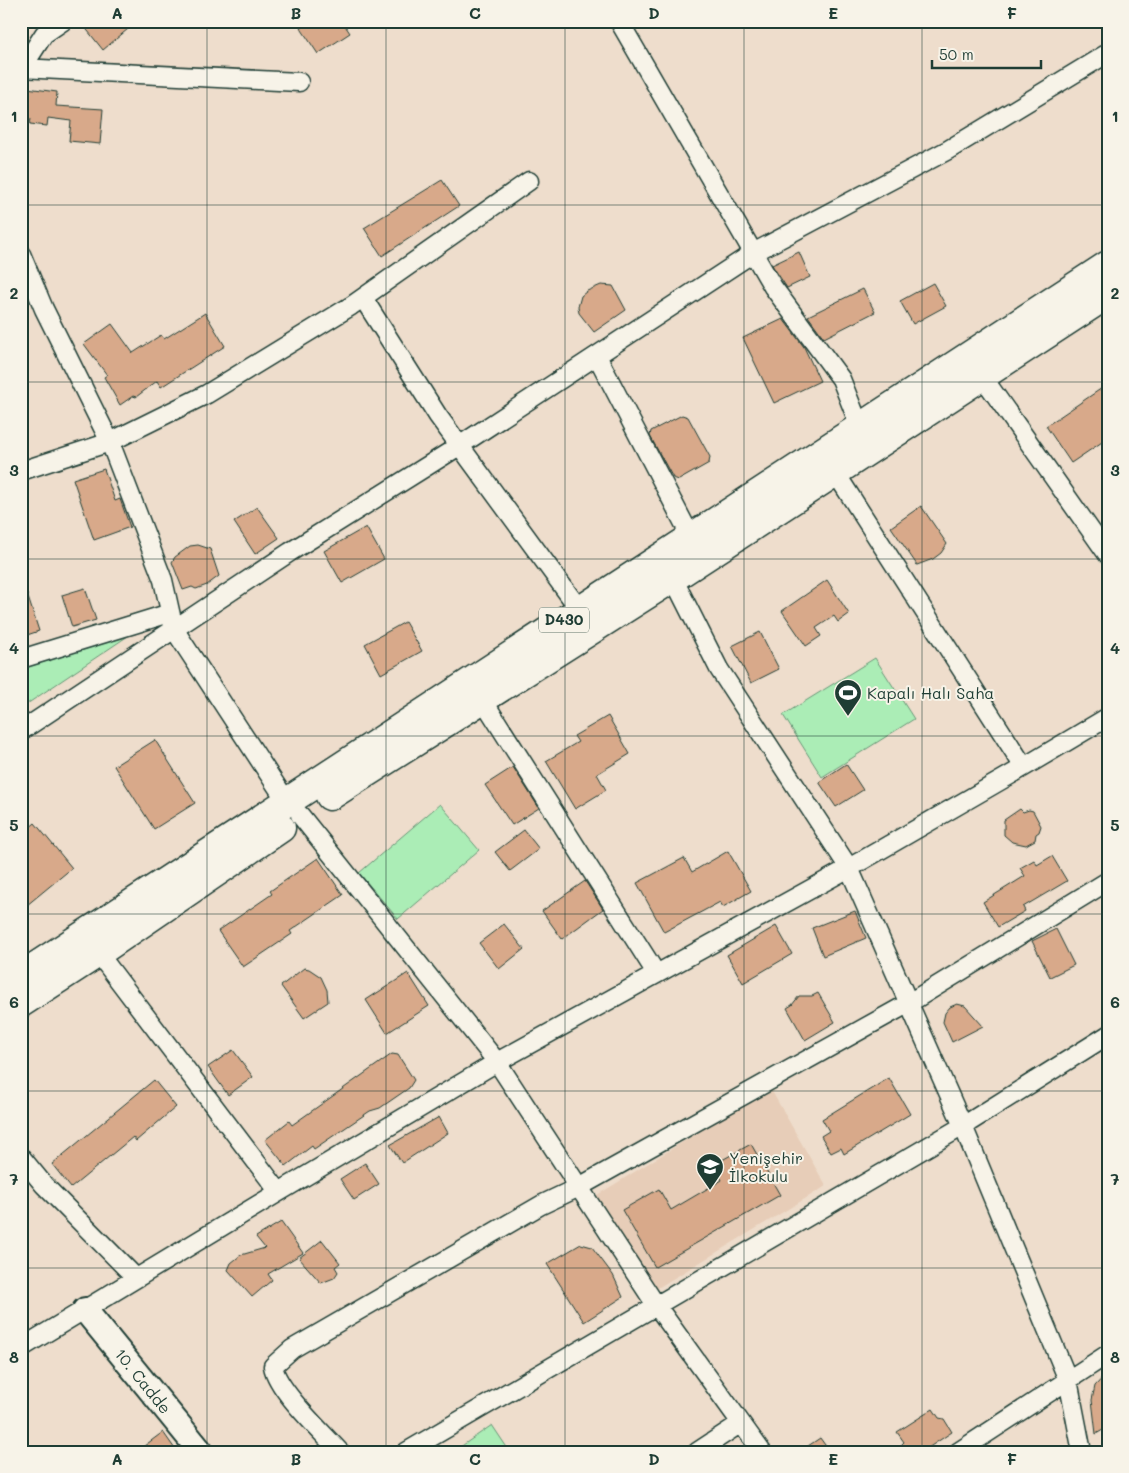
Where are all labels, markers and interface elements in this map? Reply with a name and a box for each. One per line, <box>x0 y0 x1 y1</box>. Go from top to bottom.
text: A <box>111 2 123 23</box>
text: B <box>291 2 301 23</box>
text: C <box>469 2 481 23</box>
text: D <box>648 2 660 23</box>
text: E <box>828 2 838 23</box>
text: F <box>1007 2 1017 23</box>
scale bar <box>932 38 1040 70</box>
text: 50 m <box>939 44 974 64</box>
text: 1 <box>10 105 18 126</box>
text: 1 <box>1111 105 1119 126</box>
text: 2 <box>10 282 19 303</box>
text: 2 <box>1111 282 1120 303</box>
text: 3 <box>9 459 19 480</box>
text: 3 <box>1110 459 1120 480</box>
road number: D430 <box>539 608 589 632</box>
text: 4 <box>9 637 19 658</box>
text: 4 <box>1110 637 1120 658</box>
sports icon: Kapalı Halı Saha <box>833 678 863 717</box>
place label: Kapalı Halı Saha <box>867 682 994 703</box>
text: 5 <box>9 814 19 835</box>
text: 5 <box>1110 814 1120 835</box>
text: 6 <box>9 991 19 1012</box>
text: 6 <box>1110 991 1120 1012</box>
place label: Yenişehir İlkokulu <box>729 1147 803 1186</box>
school or university icon: Yenişehir İlkokulu <box>695 1152 725 1191</box>
text: 7 <box>10 1168 19 1189</box>
text: 7 <box>1111 1168 1120 1189</box>
street label: 10. Cadde <box>111 1344 176 1418</box>
text: 8 <box>9 1346 19 1367</box>
text: 8 <box>1110 1346 1120 1367</box>
text: A <box>111 1448 123 1469</box>
text: B <box>291 1448 301 1469</box>
text: C <box>469 1448 481 1469</box>
text: D <box>648 1448 660 1469</box>
text: E <box>828 1448 838 1469</box>
text: F <box>1007 1448 1017 1469</box>

